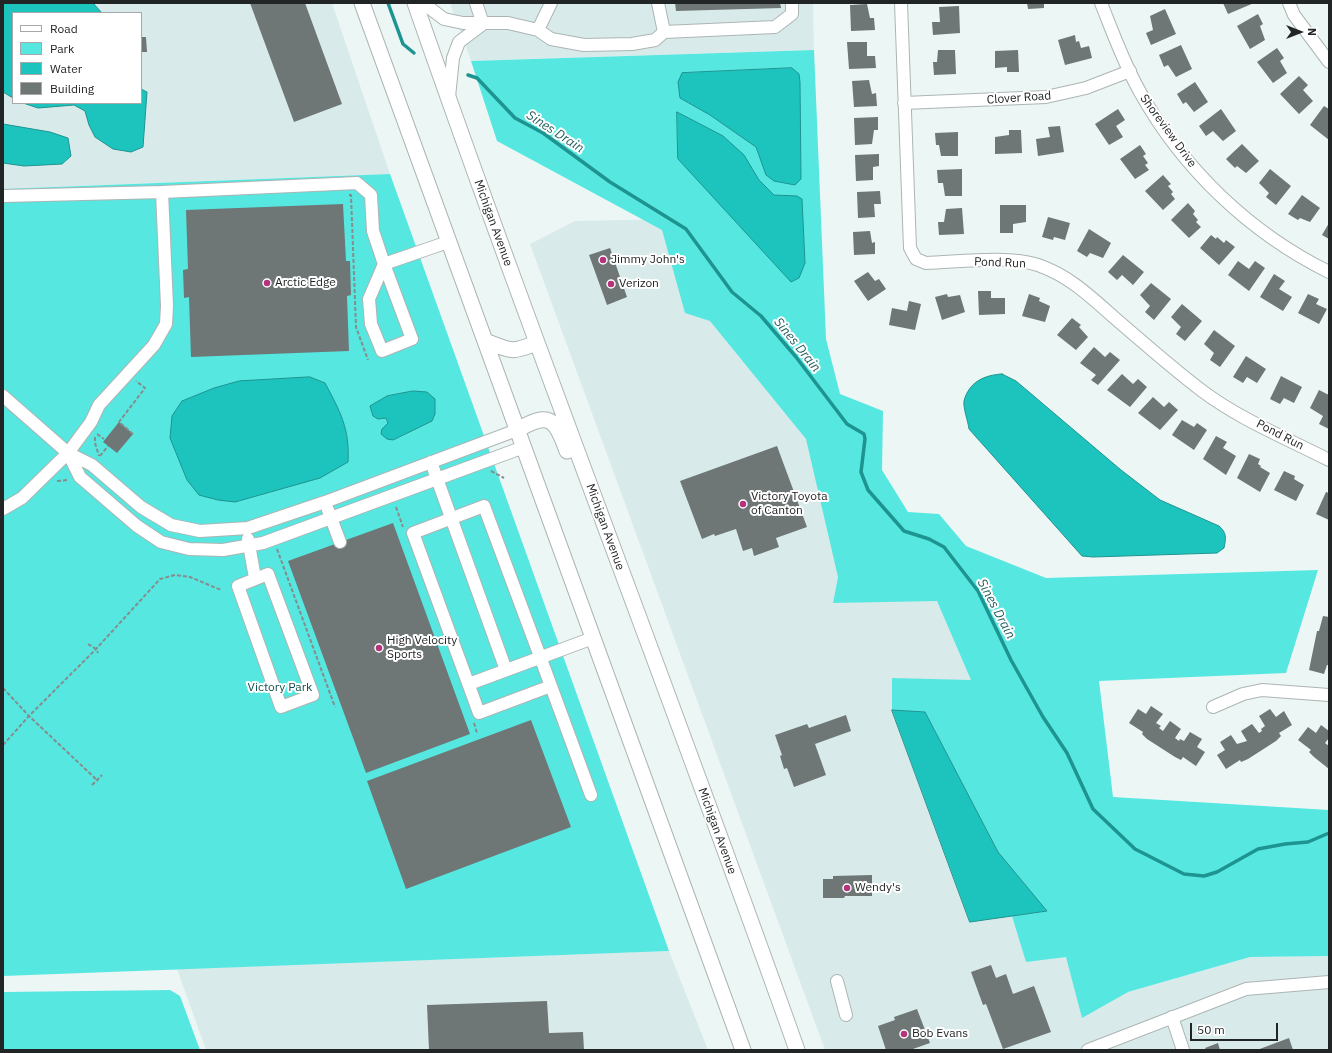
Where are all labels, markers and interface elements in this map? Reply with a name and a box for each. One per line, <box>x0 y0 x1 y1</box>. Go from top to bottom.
legend <box>12 12 142 104</box>
north arrow <box>1280 12 1320 52</box>
text: Road <box>50 21 78 36</box>
text: N <box>1305 28 1319 36</box>
text: Park <box>50 41 74 56</box>
text: Water <box>50 61 82 76</box>
text: Building <box>50 81 94 96</box>
street label: Clover Road <box>986 89 1052 107</box>
street label: Shoreview Drive <box>1137 92 1199 170</box>
water label: Sines Drain <box>523 108 587 156</box>
street label: Michigan Avenue <box>471 178 515 268</box>
place label: Jimmy John's <box>611 253 685 267</box>
marker: Jimmy John's <box>598 255 608 265</box>
street label: Pond Run <box>974 255 1026 271</box>
place label: Arctic Edge <box>275 276 336 290</box>
place label: Verizon <box>619 277 659 291</box>
marker: Arctic Edge <box>262 278 272 288</box>
marker: Verizon <box>606 279 616 289</box>
water label: Sines Drain <box>770 315 824 375</box>
street label: Pond Run <box>1254 417 1306 453</box>
street label: Michigan Avenue <box>583 482 627 572</box>
place label: Victory Toyota of Canton <box>751 490 828 518</box>
marker: Victory Toyota of Canton <box>738 499 748 509</box>
water label: Sines Drain <box>974 576 1018 642</box>
place label: High Velocity Sports <box>387 634 457 662</box>
marker: High Velocity Sports <box>374 643 384 653</box>
park label: Victory Park <box>248 681 312 695</box>
street label: Michigan Avenue <box>695 786 739 876</box>
place label: Wendy's <box>855 881 901 895</box>
marker: Wendy's <box>842 883 852 893</box>
scale bar <box>1192 1015 1280 1041</box>
text: 50 m <box>1197 1022 1225 1037</box>
place label: Bob Evans <box>912 1027 968 1041</box>
marker: Bob Evans <box>899 1029 909 1039</box>

